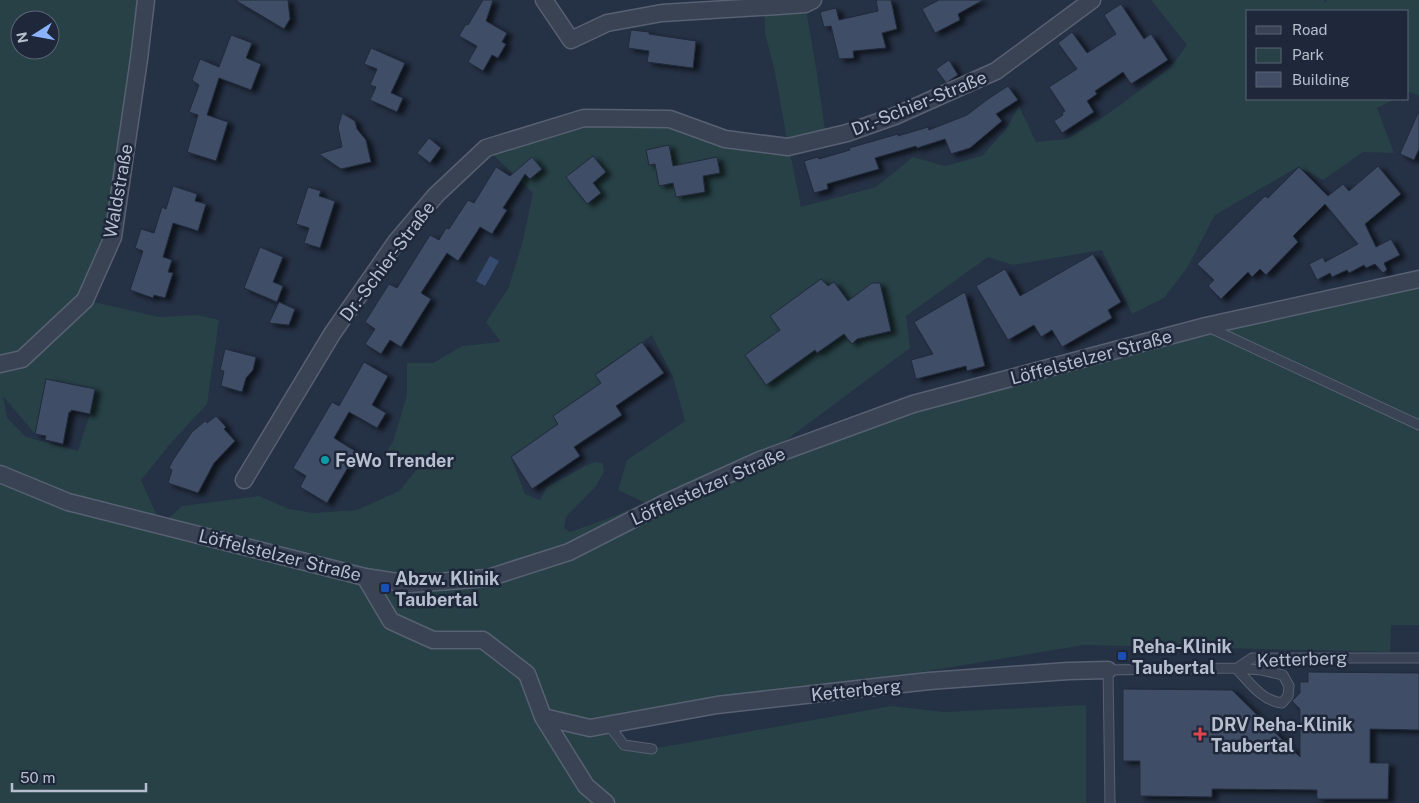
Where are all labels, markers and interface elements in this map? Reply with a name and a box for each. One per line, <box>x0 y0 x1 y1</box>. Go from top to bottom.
north arrow <box>10 10 60 60</box>
legend <box>1246 10 1409 100</box>
text: Road <box>1292 21 1328 38</box>
text: N <box>13 31 31 44</box>
text: Park <box>1292 46 1324 63</box>
street label: Dr.-Schier-Straße <box>848 66 990 140</box>
text: Building <box>1292 71 1350 88</box>
street label: Waldstraße <box>99 142 137 240</box>
street label: Dr.-Schier-Straße <box>335 197 439 325</box>
street label: Löffelstelzer Straße <box>1008 325 1174 389</box>
street label: Löffelstelzer Straße <box>628 442 788 530</box>
place label: FeWo Trender <box>335 450 454 471</box>
marker: FeWo Trender <box>319 454 331 466</box>
street label: Löffelstelzer Straße <box>197 525 363 585</box>
place label: Abzw. Klinik Taubertal <box>395 568 500 610</box>
marker: Abzw. Klinik Taubertal <box>379 582 391 594</box>
place label: Reha-Klinik Taubertal <box>1132 636 1233 678</box>
street label: Ketterberg <box>1256 647 1348 671</box>
marker: Reha-Klinik Taubertal <box>1116 650 1128 662</box>
street label: Ketterberg <box>810 675 902 705</box>
place label: DRV Reha-Klinik Taubertal <box>1211 714 1353 756</box>
marker: DRV Reha-Klinik Taubertal <box>1193 727 1207 741</box>
scale bar <box>12 760 146 792</box>
text: 50 m <box>20 769 55 786</box>

